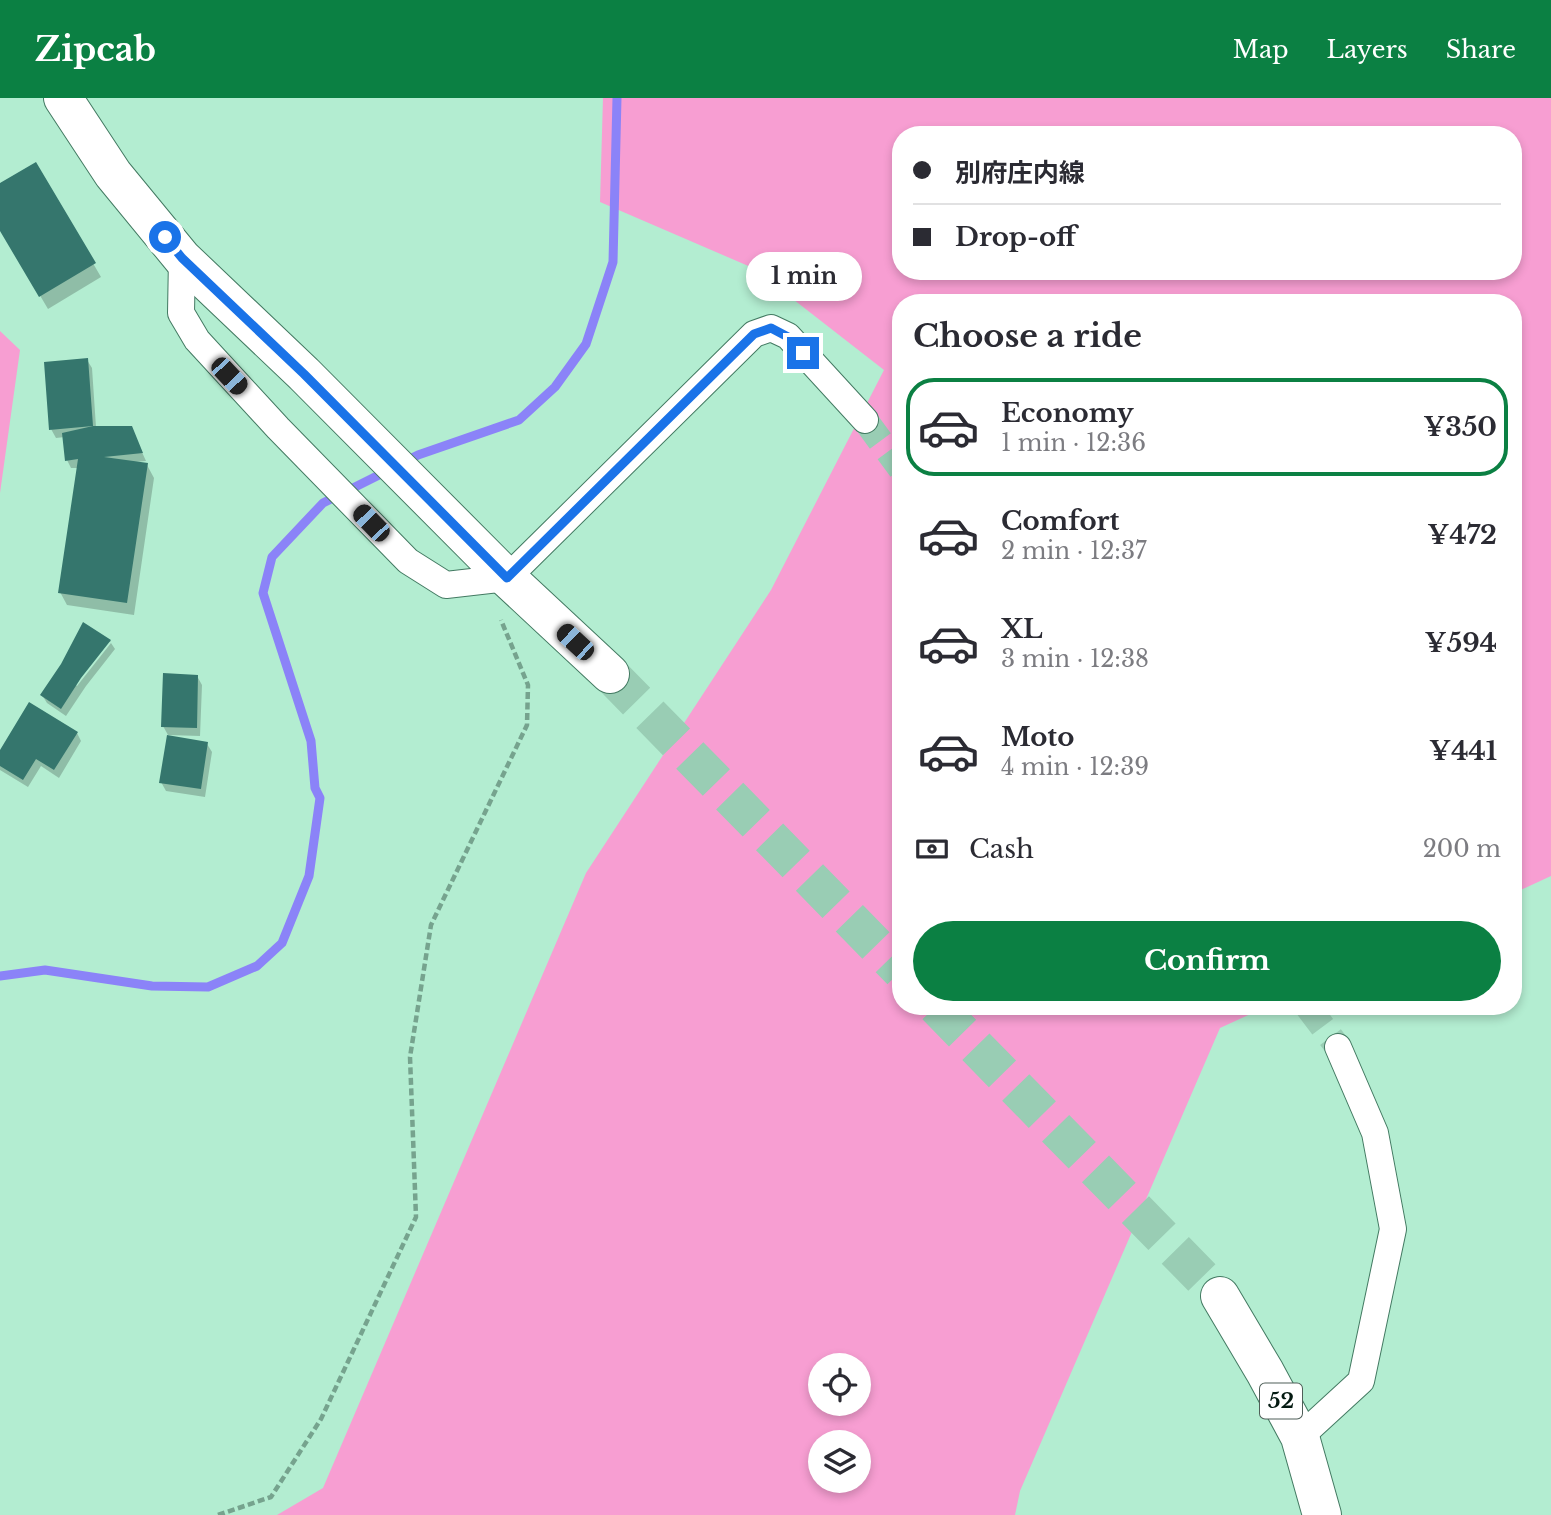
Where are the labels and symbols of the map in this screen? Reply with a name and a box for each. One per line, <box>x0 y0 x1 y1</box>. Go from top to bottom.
route start <box>149 221 181 253</box>
callout: 1 min <box>745 252 861 300</box>
route end <box>787 337 819 369</box>
car <box>207 353 252 399</box>
car <box>349 501 394 545</box>
car <box>553 620 598 664</box>
road number: 52 <box>1260 1384 1302 1418</box>

